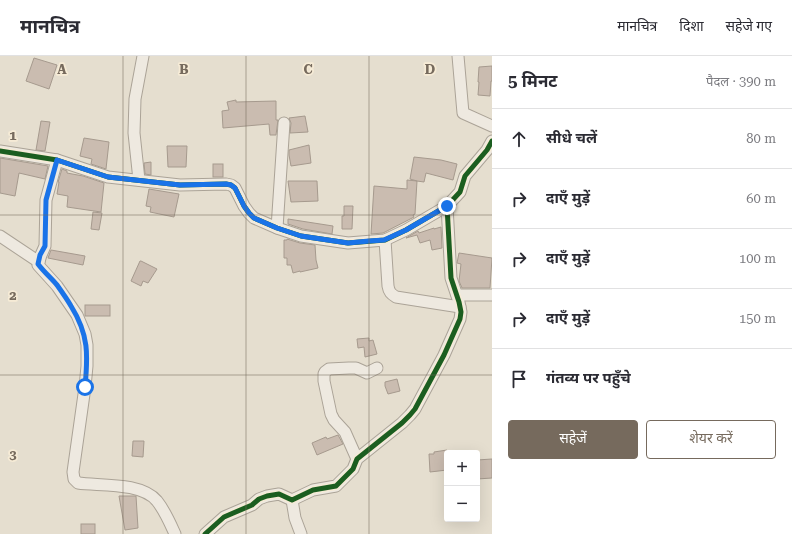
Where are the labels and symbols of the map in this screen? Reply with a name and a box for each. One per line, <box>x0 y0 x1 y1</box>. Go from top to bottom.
text: A <box>57 62 67 77</box>
text: B <box>179 62 189 77</box>
text: C <box>303 62 313 77</box>
text: D <box>425 62 435 77</box>
text: 1 <box>9 128 17 143</box>
route end <box>438 197 456 215</box>
text: 2 <box>9 288 17 303</box>
route start <box>76 378 94 396</box>
text: 3 <box>9 447 17 462</box>

